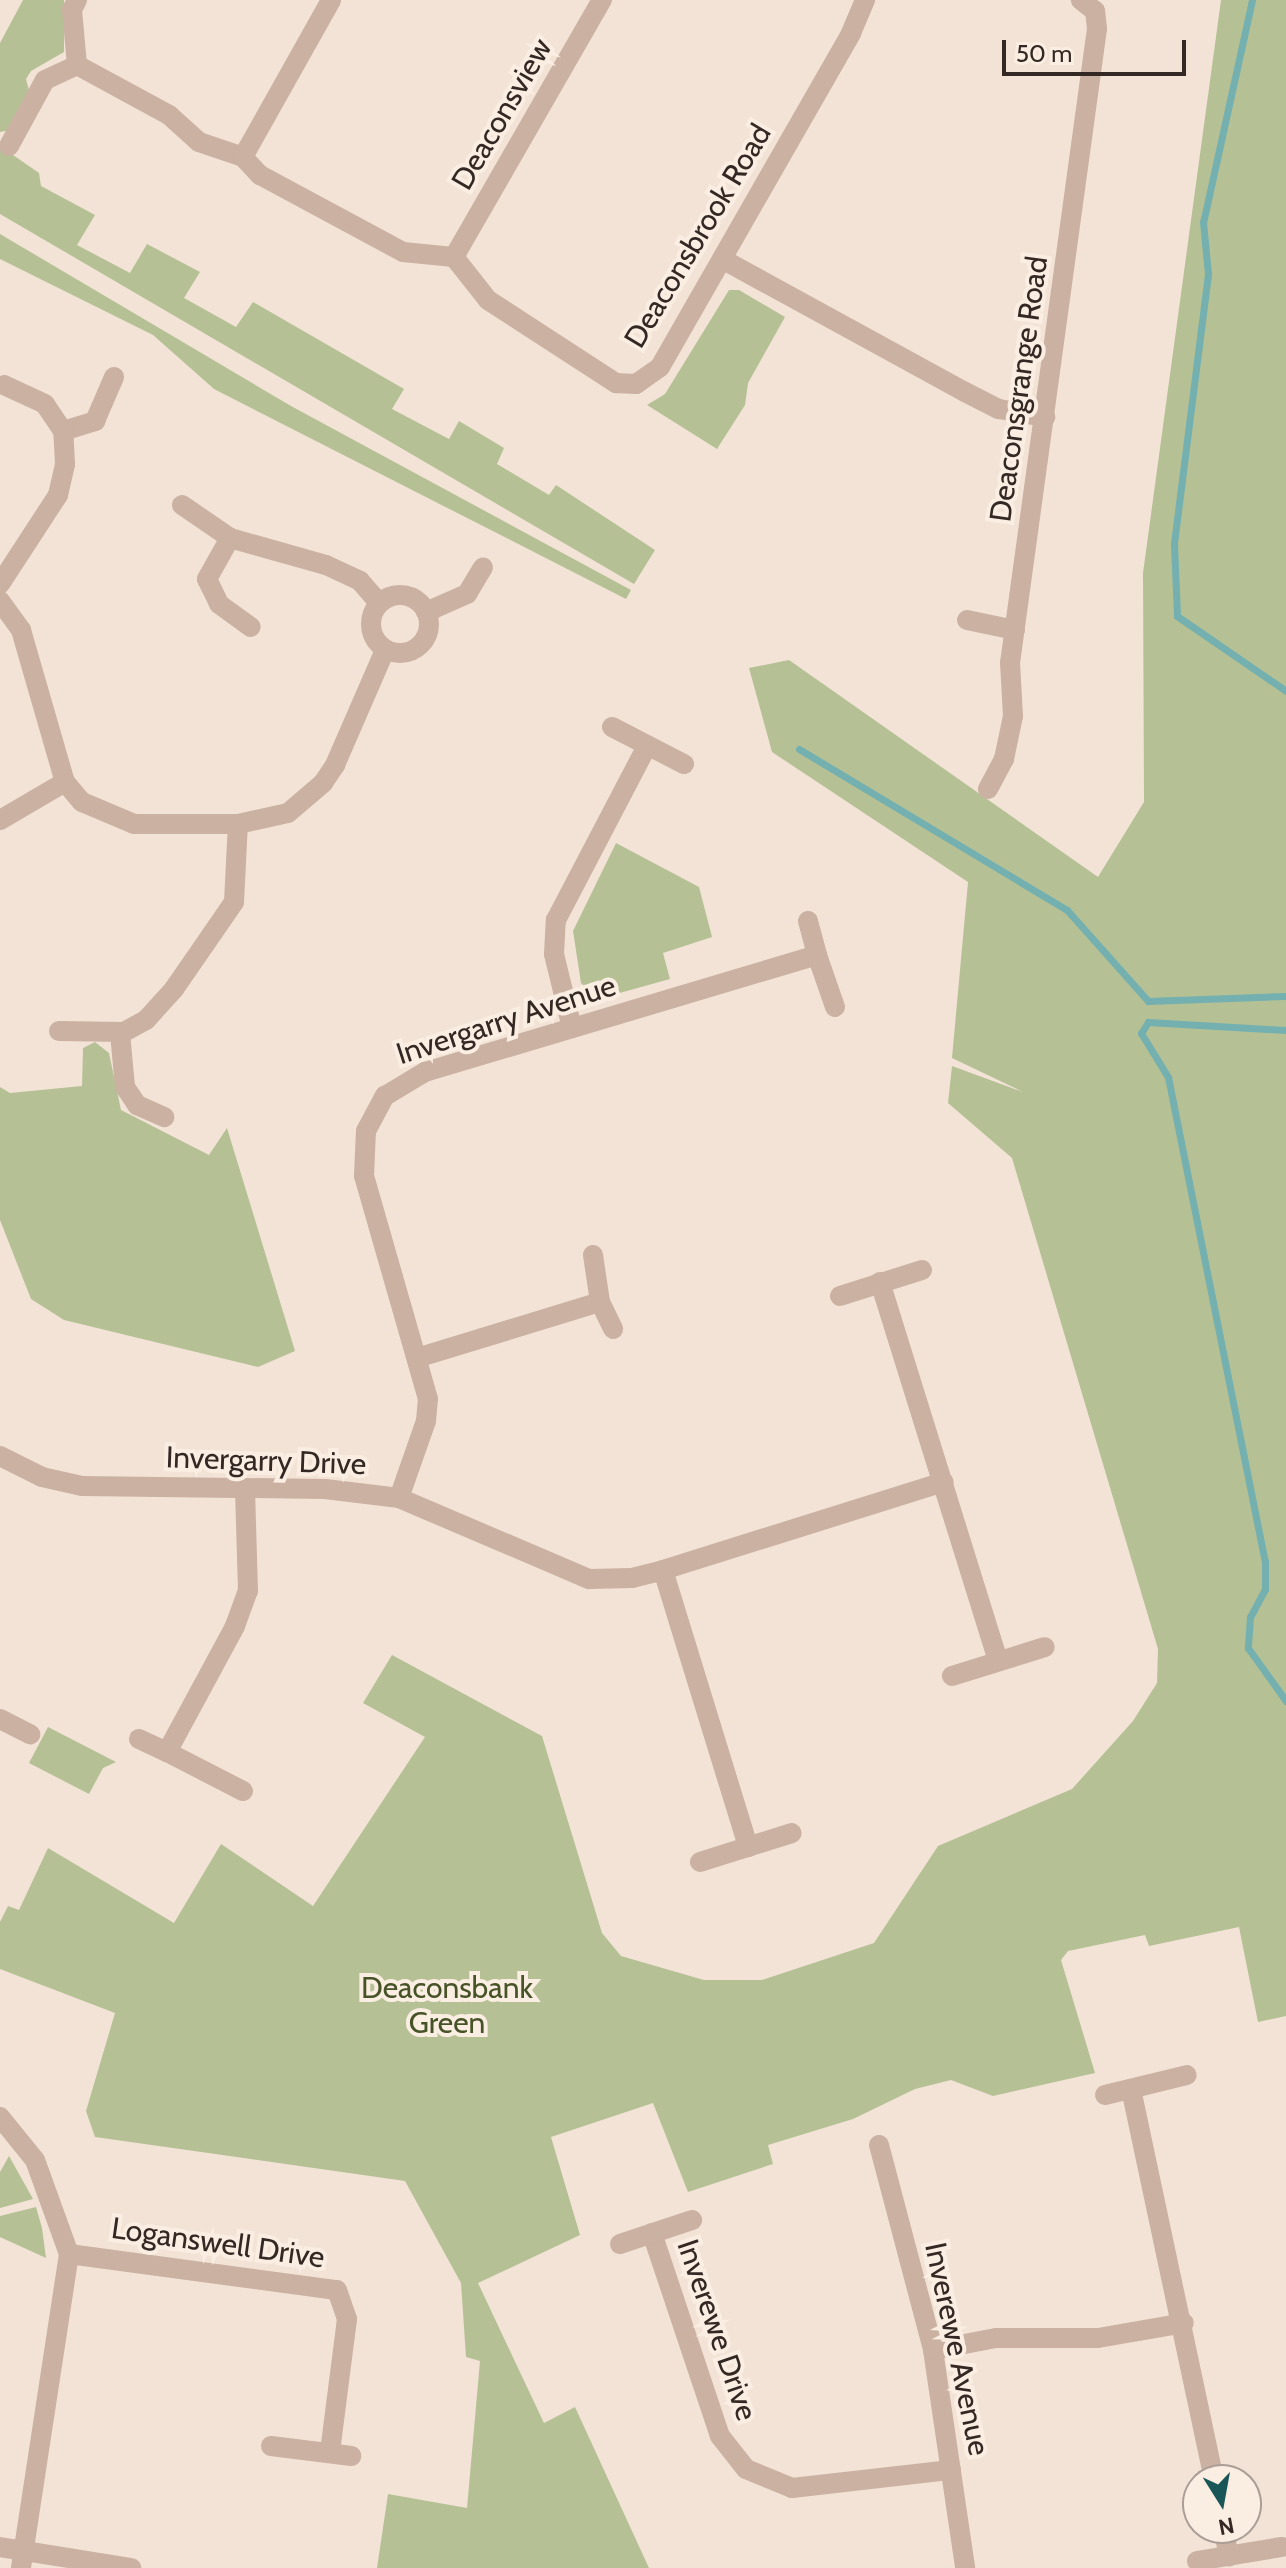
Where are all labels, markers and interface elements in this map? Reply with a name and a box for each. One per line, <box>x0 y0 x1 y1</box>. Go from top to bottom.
scale bar <box>1006 24 1190 74</box>
street label: Deaconsview <box>444 32 560 196</box>
text: 50 m <box>1016 39 1072 68</box>
street label: Deaconsbrook Road <box>617 118 779 354</box>
street label: Deaconsgrange Road <box>983 254 1055 524</box>
street label: Invergarry Avenue <box>392 968 620 1072</box>
street label: Invergarry Drive <box>165 1440 367 1482</box>
park label: Deaconsbank Green <box>361 1970 533 2040</box>
street label: Loganswell Drive <box>109 2210 327 2276</box>
street label: Inverewe Drive <box>669 2235 765 2425</box>
street label: Inverewe Avenue <box>917 2239 997 2459</box>
north arrow <box>1182 2464 1262 2544</box>
text: N <box>1216 2511 1237 2541</box>

